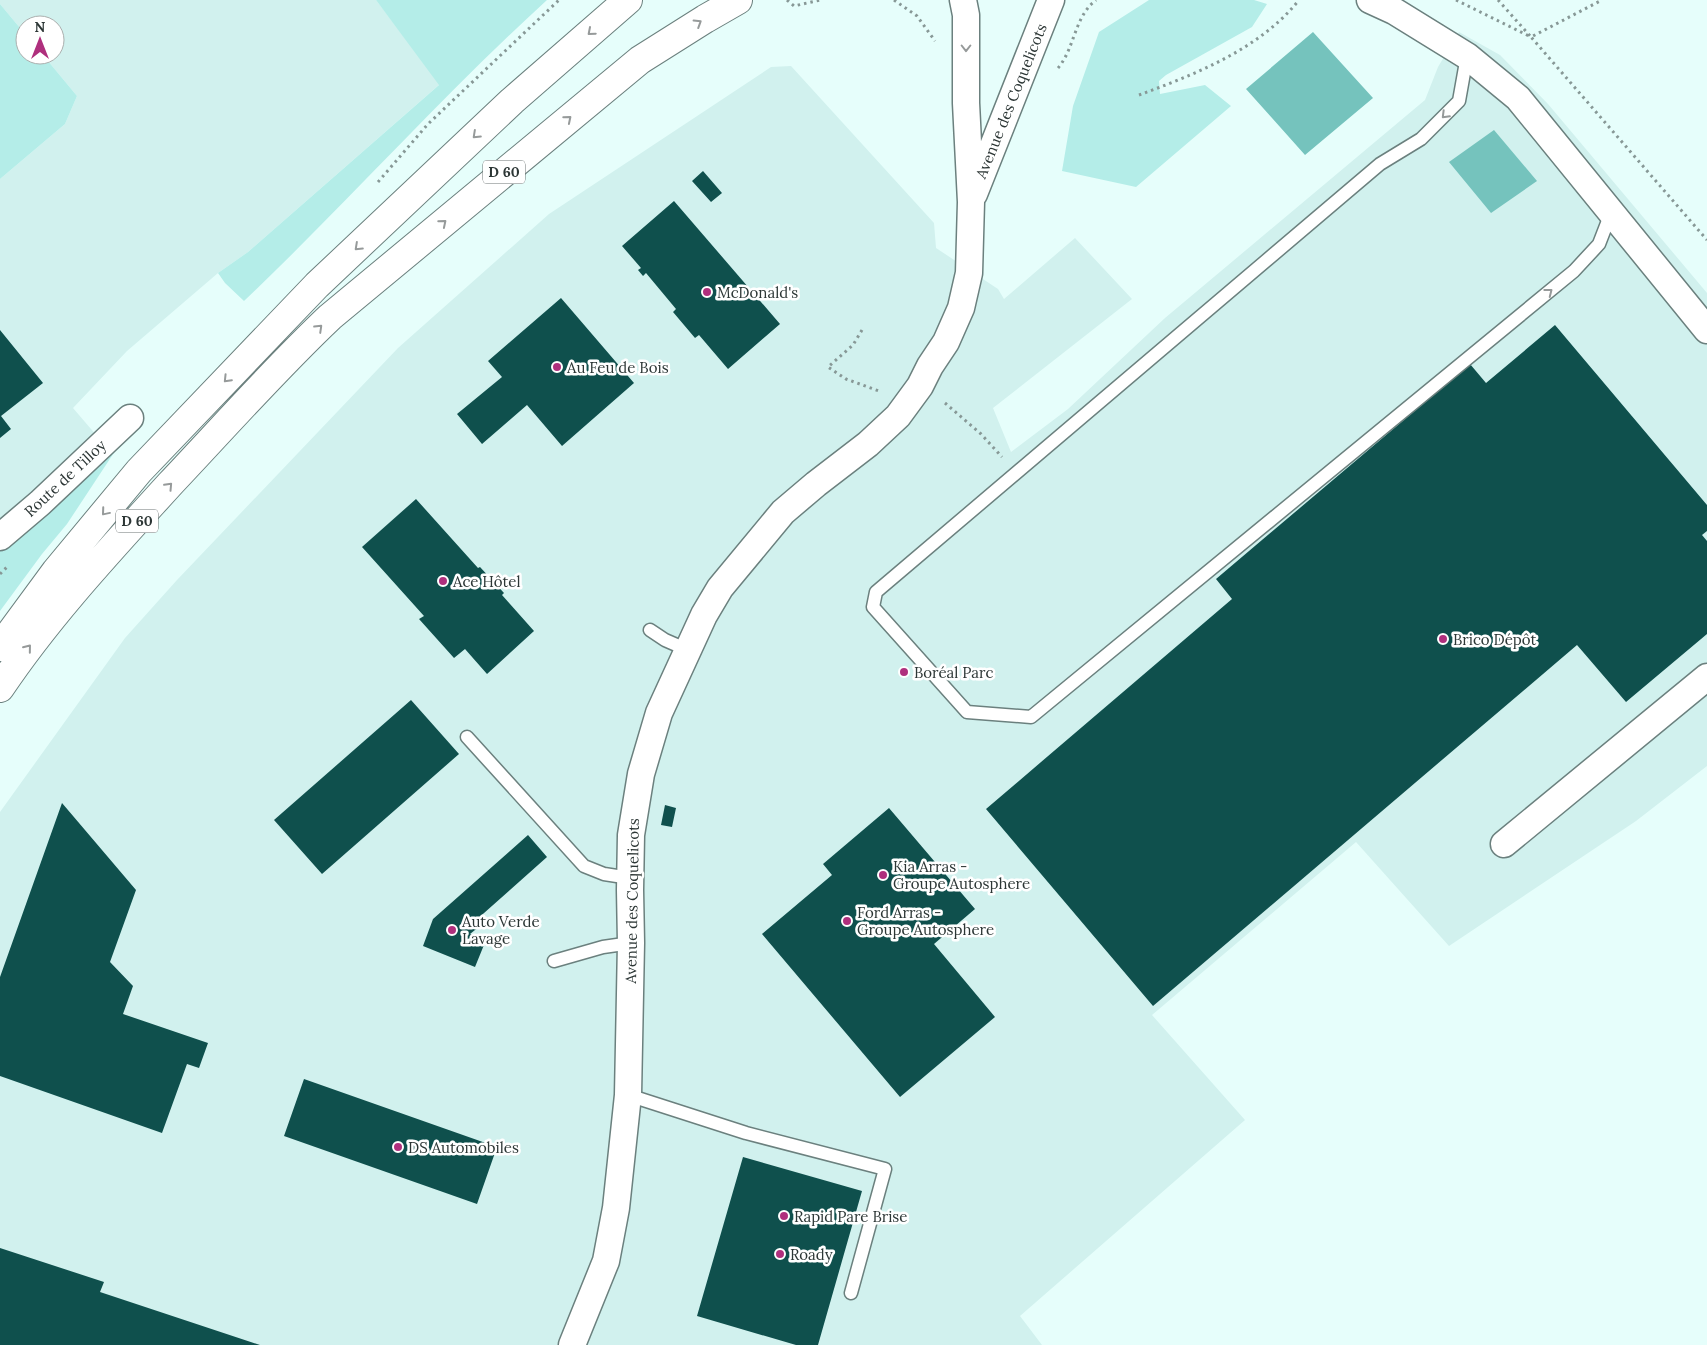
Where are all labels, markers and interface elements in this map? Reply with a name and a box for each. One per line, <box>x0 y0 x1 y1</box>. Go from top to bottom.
north arrow <box>15 15 65 65</box>
text: N <box>35 18 46 36</box>
one-way arrow <box>693 20 702 29</box>
street label: Avenue des Coquelicots <box>971 21 1051 182</box>
one-way arrow <box>588 26 597 35</box>
one-way arrow <box>961 45 971 53</box>
one-way arrow <box>1442 109 1451 118</box>
one-way arrow <box>562 117 571 125</box>
one-way arrow <box>473 129 482 138</box>
road number: D 60 <box>483 160 525 183</box>
one-way arrow <box>437 220 446 229</box>
one-way arrow <box>355 241 364 250</box>
place label: McDonald's <box>717 283 798 302</box>
marker: McDonald's <box>701 286 713 298</box>
one-way arrow <box>1543 288 1552 297</box>
one-way arrow <box>313 324 322 333</box>
place label: Au Feu de Bois <box>566 358 669 377</box>
marker: Au Feu de Bois <box>551 361 563 373</box>
one-way arrow <box>224 374 233 383</box>
street label: Route de Tilloy <box>20 435 110 521</box>
one-way arrow <box>163 482 172 491</box>
one-way arrow <box>103 506 111 515</box>
road number: D 60 <box>116 510 158 532</box>
place label: Ace Hôtel <box>452 572 521 591</box>
marker: Ace Hôtel <box>437 575 449 587</box>
place label: Brico Dépôt <box>1453 630 1537 649</box>
marker: Brico Dépôt <box>1437 633 1449 645</box>
one-way arrow <box>22 645 31 654</box>
place label: Boréal Parc <box>914 663 993 682</box>
marker: Boréal Parc <box>898 666 910 678</box>
street label: Avenue des Coquelicots <box>621 818 643 985</box>
place label: Kia Arras - Groupe Autosphere <box>893 857 1030 893</box>
marker: Kia Arras - Groupe Autosphere <box>877 869 889 881</box>
place label: Ford Arras - Groupe Autosphere <box>857 903 994 939</box>
place label: Auto Verde Lavage <box>461 912 540 948</box>
marker: Ford Arras - Groupe Autosphere <box>841 915 853 927</box>
marker: Auto Verde Lavage <box>446 924 458 936</box>
place label: DS Automobiles <box>408 1138 519 1157</box>
marker: DS Automobiles <box>392 1141 404 1153</box>
place label: Rapid Pare Brise <box>794 1207 907 1226</box>
marker: Rapid Pare Brise <box>778 1210 790 1222</box>
place label: Roady <box>790 1245 833 1264</box>
marker: Roady <box>774 1248 786 1260</box>

